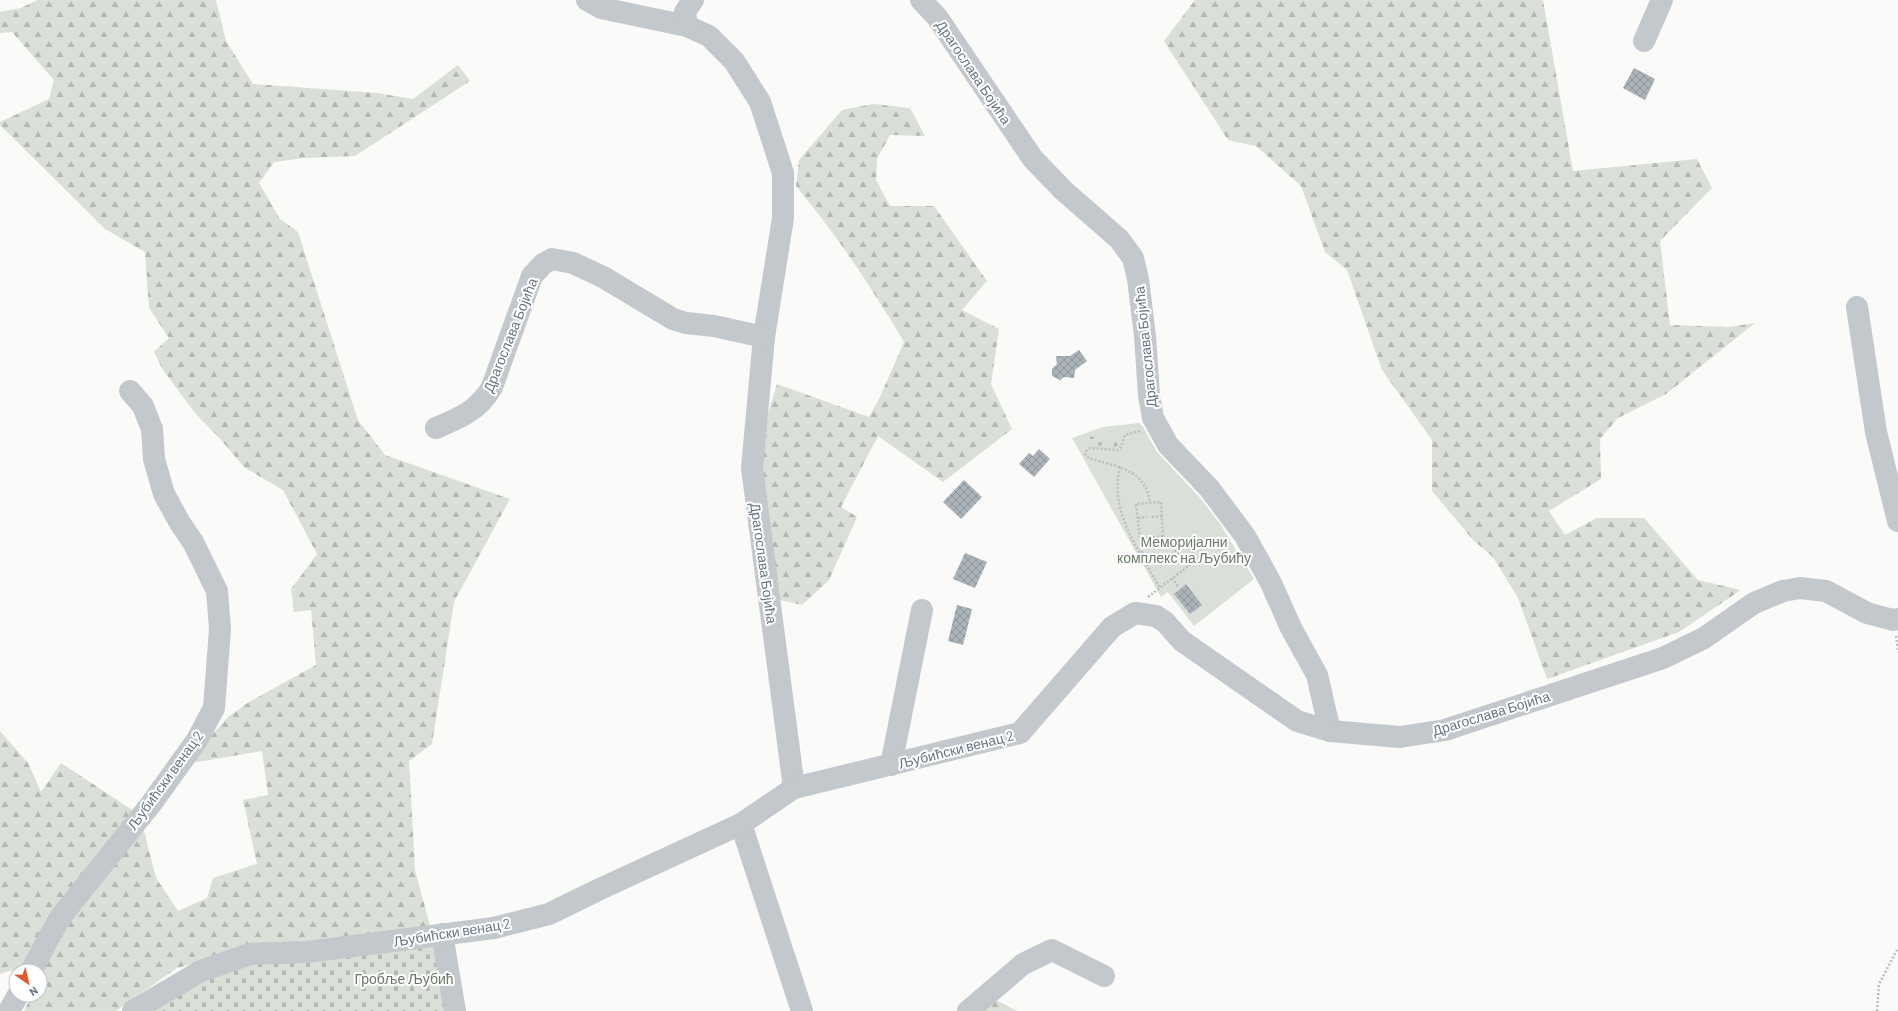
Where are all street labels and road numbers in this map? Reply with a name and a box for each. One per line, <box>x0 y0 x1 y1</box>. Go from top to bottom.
street label: Драгослава Бојића <box>933 17 1015 127</box>
street label: Драгослава Бојића <box>479 275 541 395</box>
street label: Драгослава Бојића <box>1130 285 1160 409</box>
street label: Драгослава Бојића <box>747 501 781 625</box>
street label: Драгослава Бојића <box>1430 687 1552 739</box>
street label: Љубићски венац 2 <box>897 726 1015 772</box>
street label: Љубићски венац 2 <box>123 727 207 833</box>
street label: Љубићски венац 2 <box>392 914 512 950</box>

